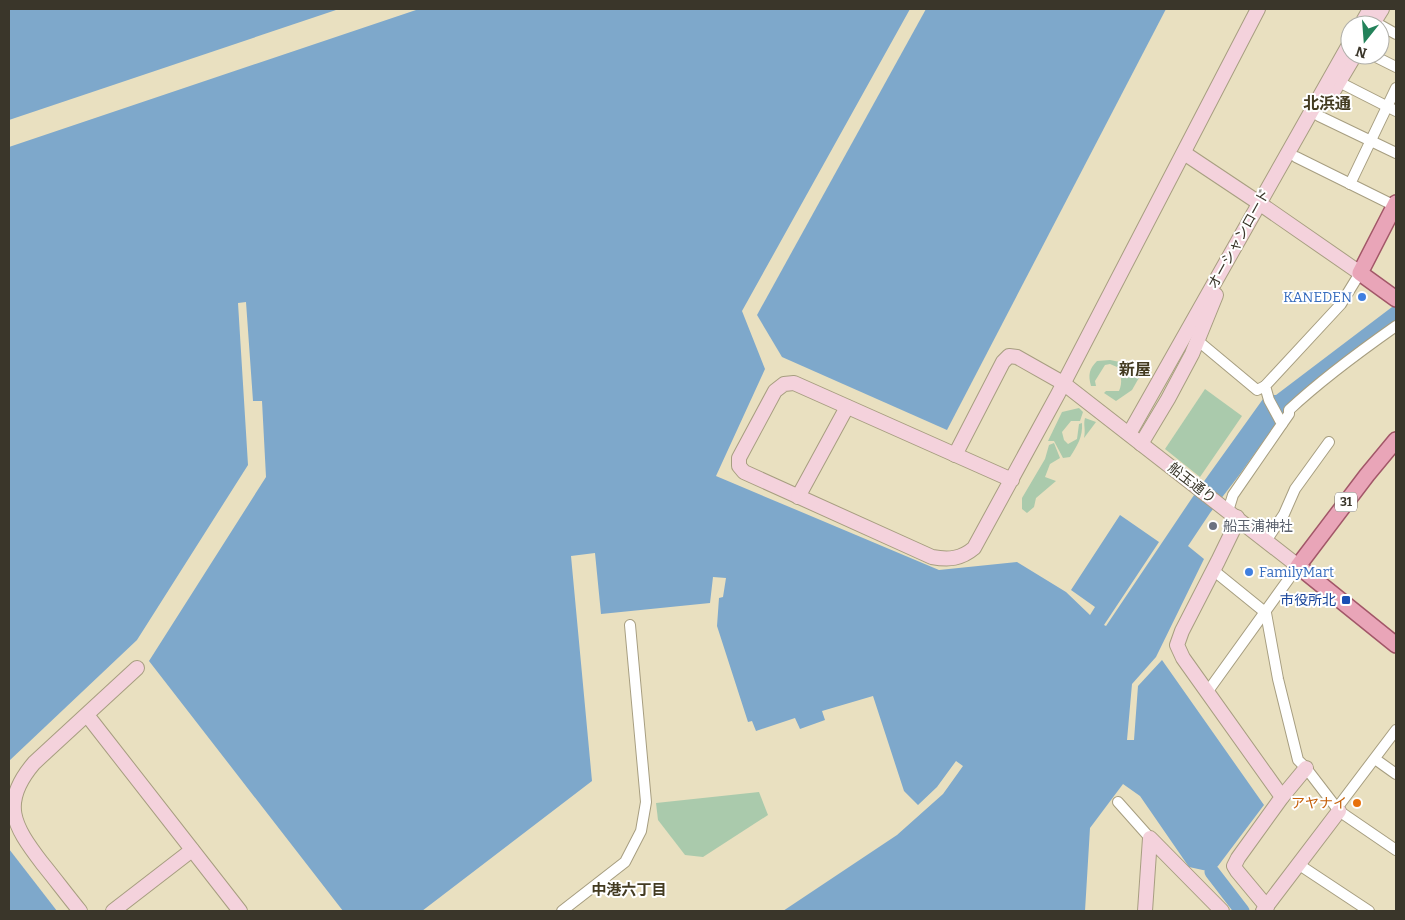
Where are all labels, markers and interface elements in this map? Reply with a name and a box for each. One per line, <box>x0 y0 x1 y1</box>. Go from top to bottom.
north arrow <box>1340 15 1390 65</box>
text: N <box>1354 42 1369 62</box>
district label: 北浜通 <box>1303 94 1351 113</box>
street label: オーシャンロード <box>1204 186 1274 292</box>
place label: KANEDEN <box>1283 289 1352 306</box>
marker: KANEDEN <box>1356 291 1368 303</box>
district label: 新屋 <box>1119 360 1151 379</box>
street label: 船玉通り <box>1165 459 1219 507</box>
road number: 31 <box>1335 492 1357 512</box>
place label: 船玉浦神社 <box>1223 518 1293 535</box>
marker: 船玉浦神社 <box>1207 520 1219 532</box>
place label: FamilyMart <box>1259 564 1334 581</box>
marker: FamilyMart <box>1243 566 1255 578</box>
place label: 市役所北 <box>1280 592 1336 609</box>
marker: 市役所北 <box>1340 594 1352 606</box>
place label: アヤナイ <box>1291 795 1347 812</box>
marker: アヤナイ <box>1351 797 1363 809</box>
district label: 中港六丁目 <box>591 881 667 899</box>

